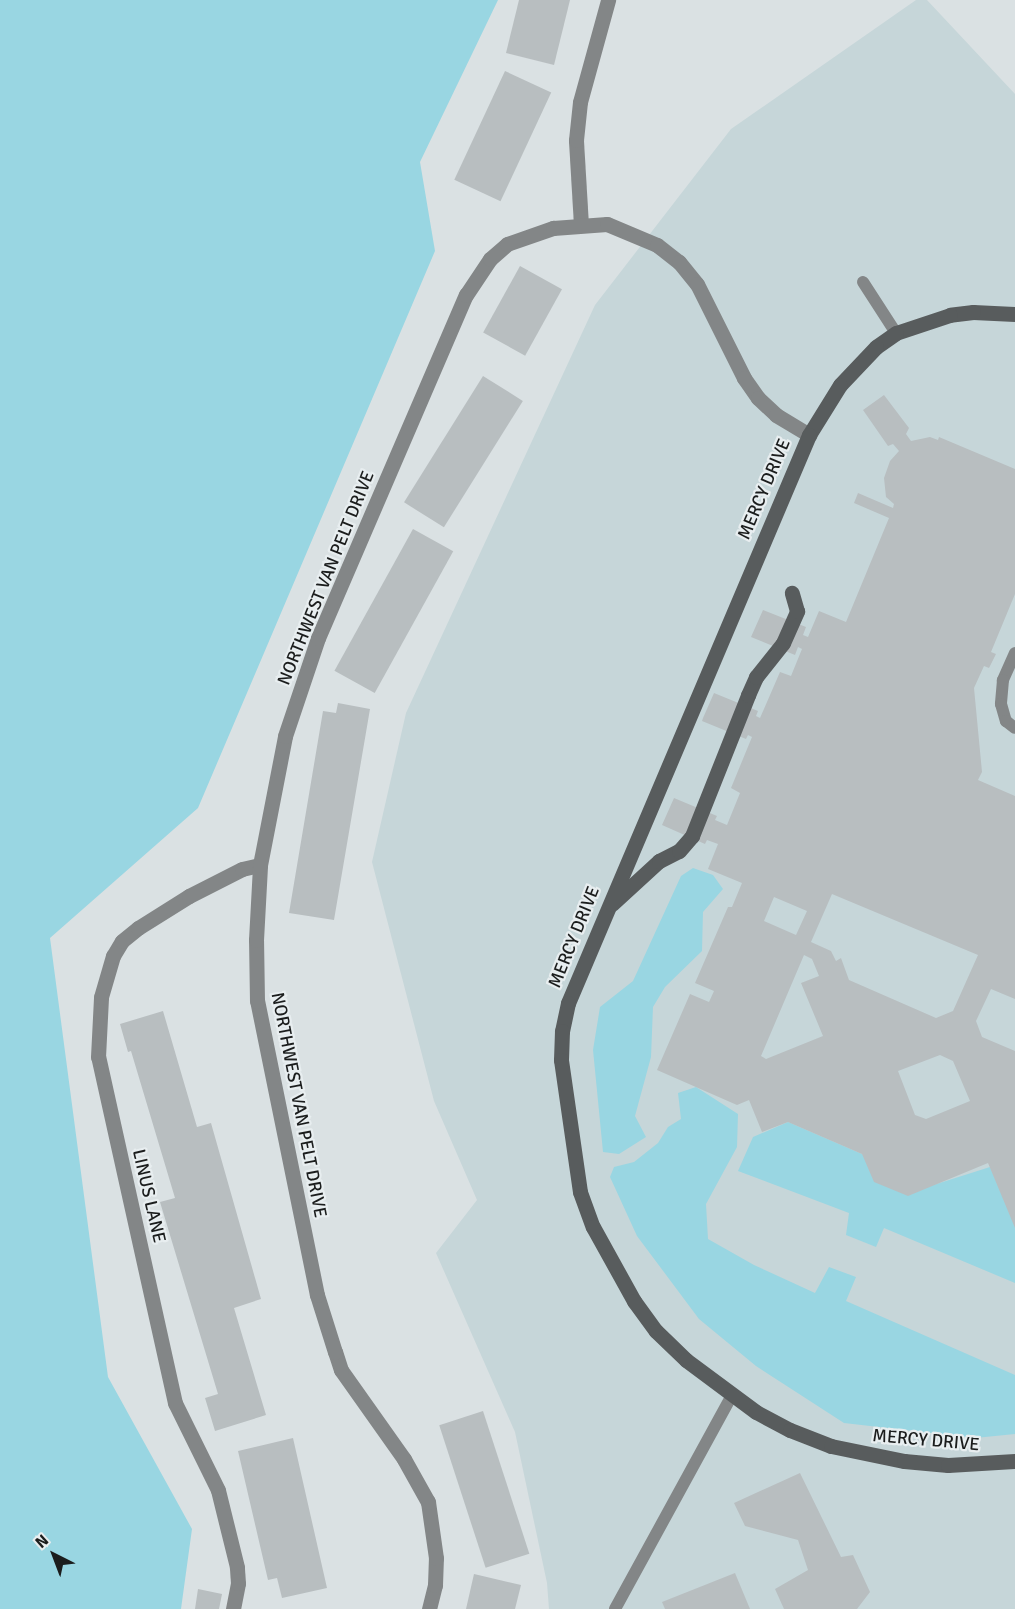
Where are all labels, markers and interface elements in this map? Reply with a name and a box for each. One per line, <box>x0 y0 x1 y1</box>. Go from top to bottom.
street label: MERCY DRIVE <box>733 435 795 543</box>
street label: NORTHWEST VAN PELT DRIVE <box>273 468 379 688</box>
street label: MERCY DRIVE <box>544 883 604 991</box>
street label: NORTHWEST VAN PELT DRIVE <box>267 991 331 1219</box>
street label: LINUS LANE <box>128 1147 170 1245</box>
street label: MERCY DRIVE <box>872 1425 980 1455</box>
north arrow <box>24 1525 84 1585</box>
text: N <box>31 1530 53 1553</box>

